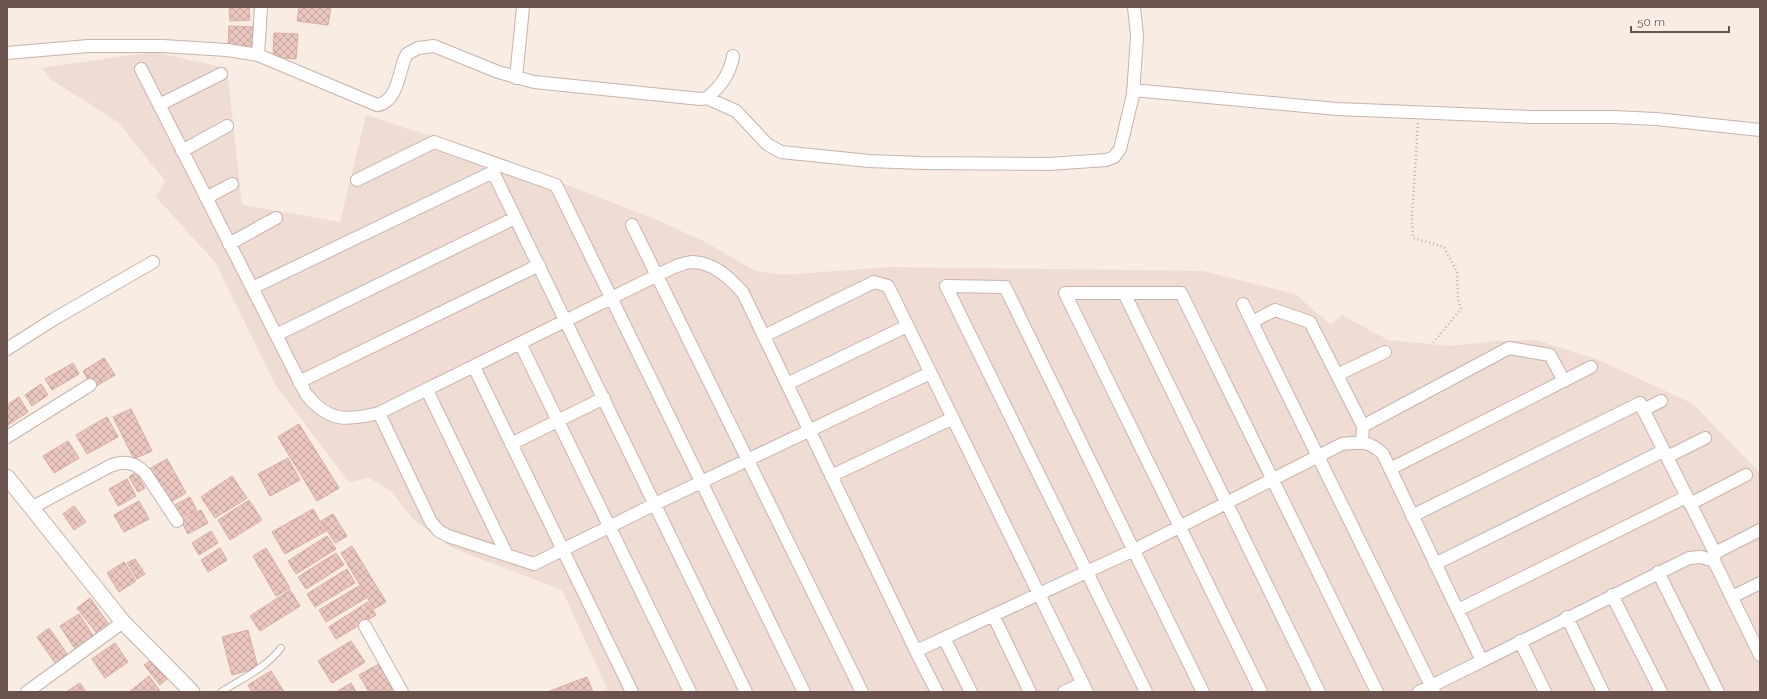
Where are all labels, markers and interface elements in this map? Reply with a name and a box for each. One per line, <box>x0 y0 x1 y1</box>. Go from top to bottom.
scale bar <box>1631 8 1729 34</box>
text: 50 m <box>1637 15 1665 29</box>

